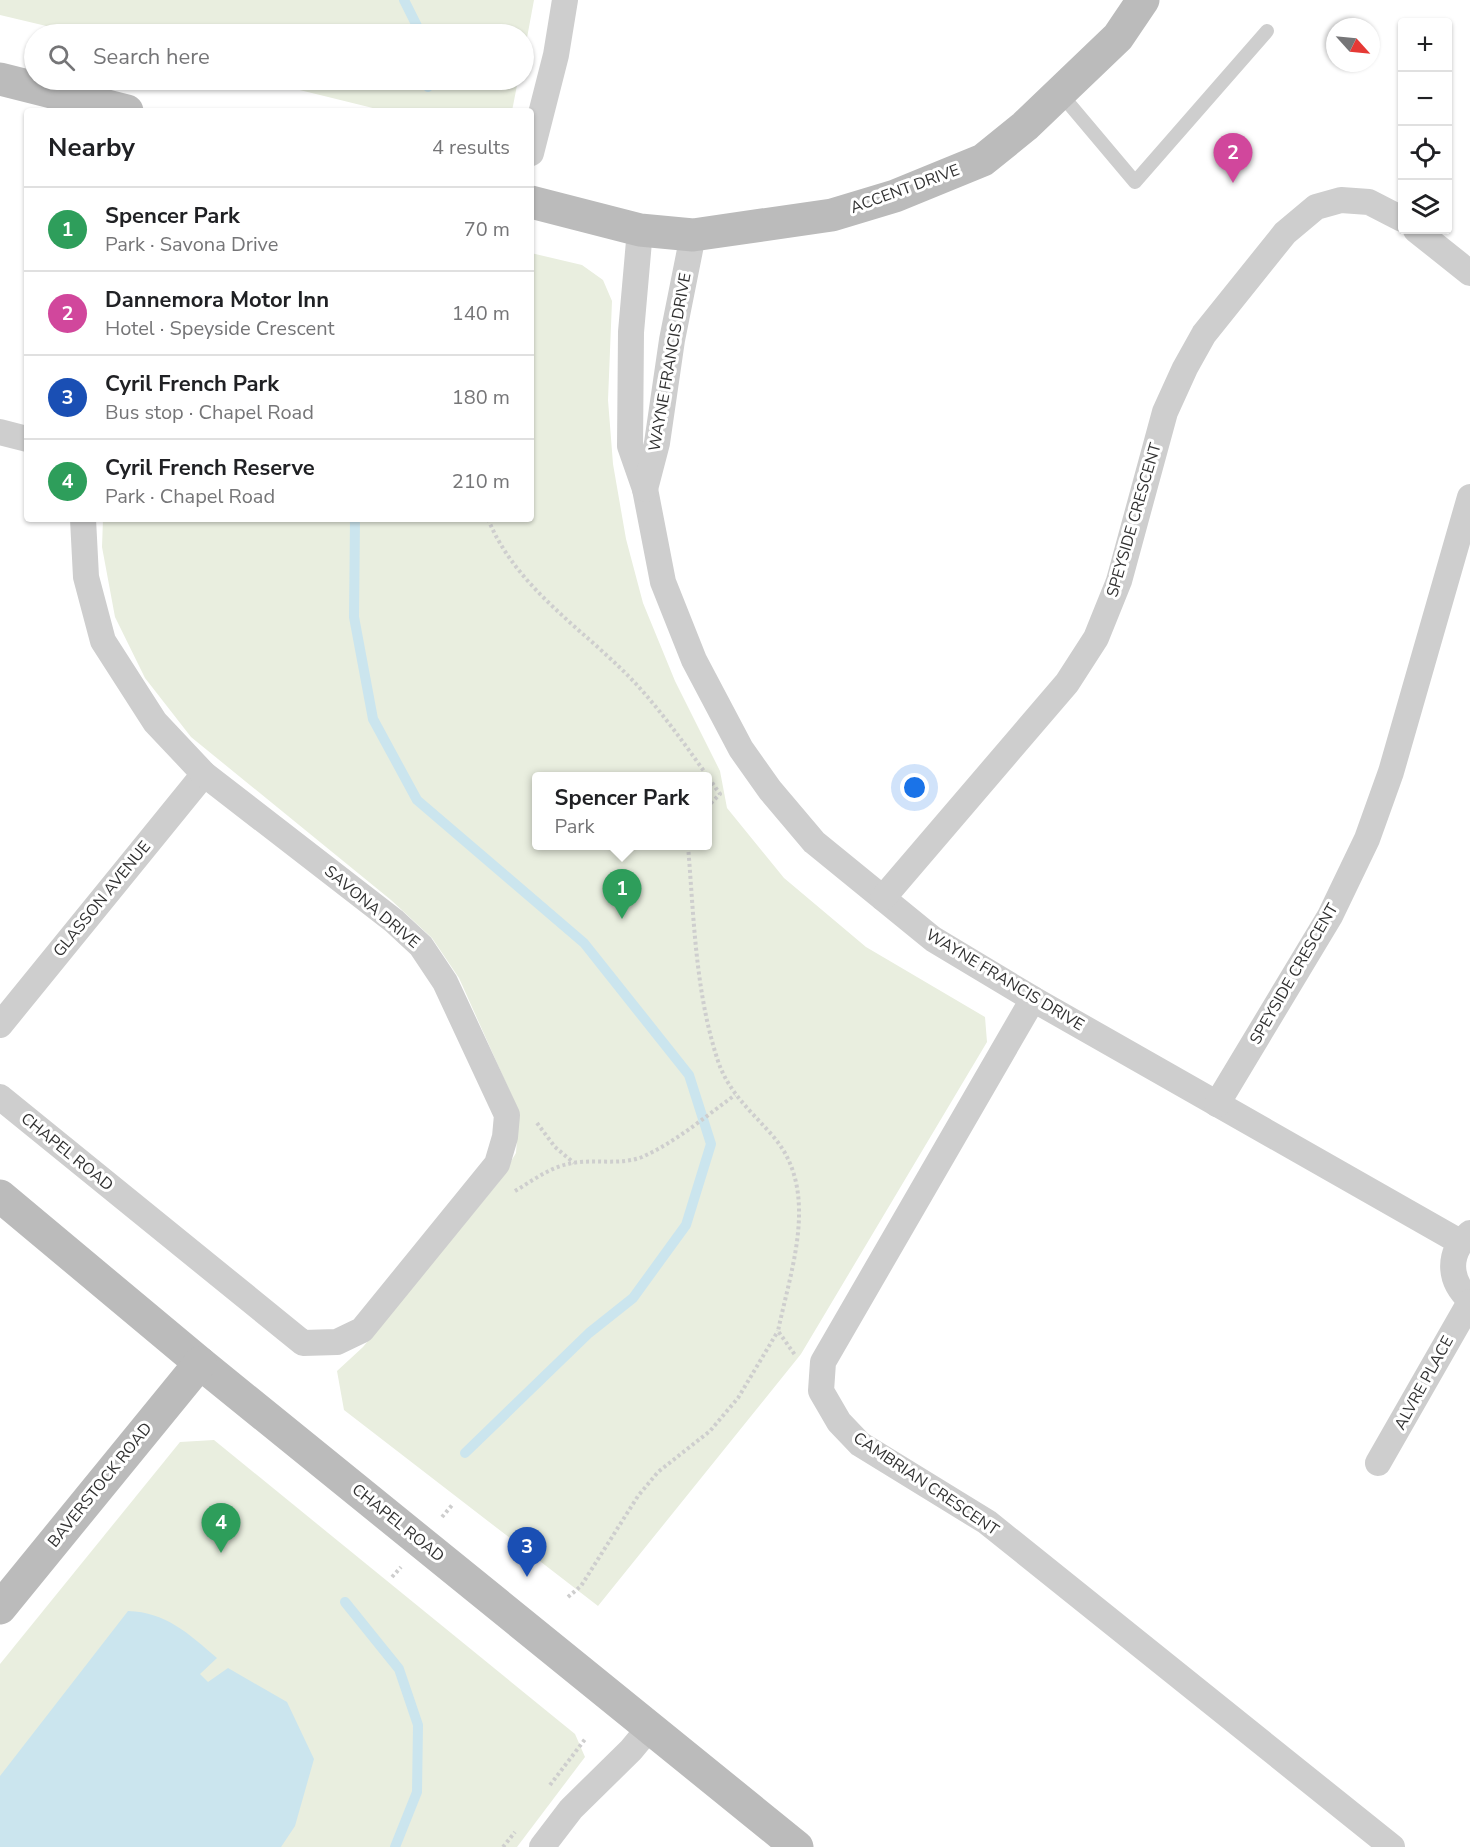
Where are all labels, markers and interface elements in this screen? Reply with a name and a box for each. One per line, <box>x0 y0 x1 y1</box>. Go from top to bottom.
north arrow <box>1326 18 1380 72</box>
map controls <box>1398 18 1452 234</box>
button: + <box>1398 18 1452 72</box>
search box <box>24 24 534 90</box>
icon: search <box>45 41 78 74</box>
text: Search here <box>93 42 210 72</box>
button: − <box>1398 72 1452 126</box>
button: locate <box>1398 126 1452 180</box>
text: Nearby <box>48 130 135 165</box>
text: 4 results <box>432 134 510 161</box>
pin: 2 <box>1214 134 1252 183</box>
street label: ACCENT DRIVE <box>847 159 963 219</box>
button: layers <box>1398 180 1452 234</box>
text: Spencer Park <box>105 201 240 231</box>
text: 1 <box>62 216 74 243</box>
text: 70 m <box>464 216 510 243</box>
text: Park · Savona Drive <box>105 231 278 258</box>
street label: WAYNE FRANCIS DRIVE <box>643 271 697 453</box>
text: Dannemora Motor Inn <box>105 285 329 315</box>
text: 2 <box>62 300 74 327</box>
text: 140 m <box>452 300 510 327</box>
text: Hotel · Speyside Crescent <box>105 315 335 342</box>
text: Cyril French Park <box>105 369 279 399</box>
text: 3 <box>62 384 74 411</box>
text: 180 m <box>452 384 510 411</box>
text: Bus stop · Chapel Road <box>105 399 314 426</box>
street label: SPEYSIDE CRESCENT <box>1101 440 1167 600</box>
text: Cyril French Reserve <box>105 453 315 483</box>
text: 4 <box>62 468 74 495</box>
text: 210 m <box>452 468 510 495</box>
text: Park · Chapel Road <box>105 483 275 510</box>
popup <box>532 772 712 850</box>
your location <box>900 773 929 802</box>
text: Spencer Park <box>555 783 689 813</box>
text: Park <box>555 813 595 840</box>
street label: GLASSON AVENUE <box>48 836 156 962</box>
street label: SAVONA DRIVE <box>320 861 424 953</box>
pin: 1 <box>602 870 642 919</box>
street label: SPEYSIDE CRESCENT <box>1245 899 1344 1049</box>
street label: WAYNE FRANCIS DRIVE <box>922 924 1088 1036</box>
street label: CHAPEL ROAD <box>16 1108 118 1196</box>
street label: ALVRE PLACE <box>1389 1332 1459 1434</box>
street label: BAVERSTOCK ROAD <box>43 1418 157 1552</box>
street label: CAMBRIAN CRESCENT <box>849 1427 1003 1541</box>
street label: CHAPEL ROAD <box>347 1479 449 1567</box>
pin: 4 <box>202 1504 240 1553</box>
pin: 3 <box>508 1528 546 1577</box>

